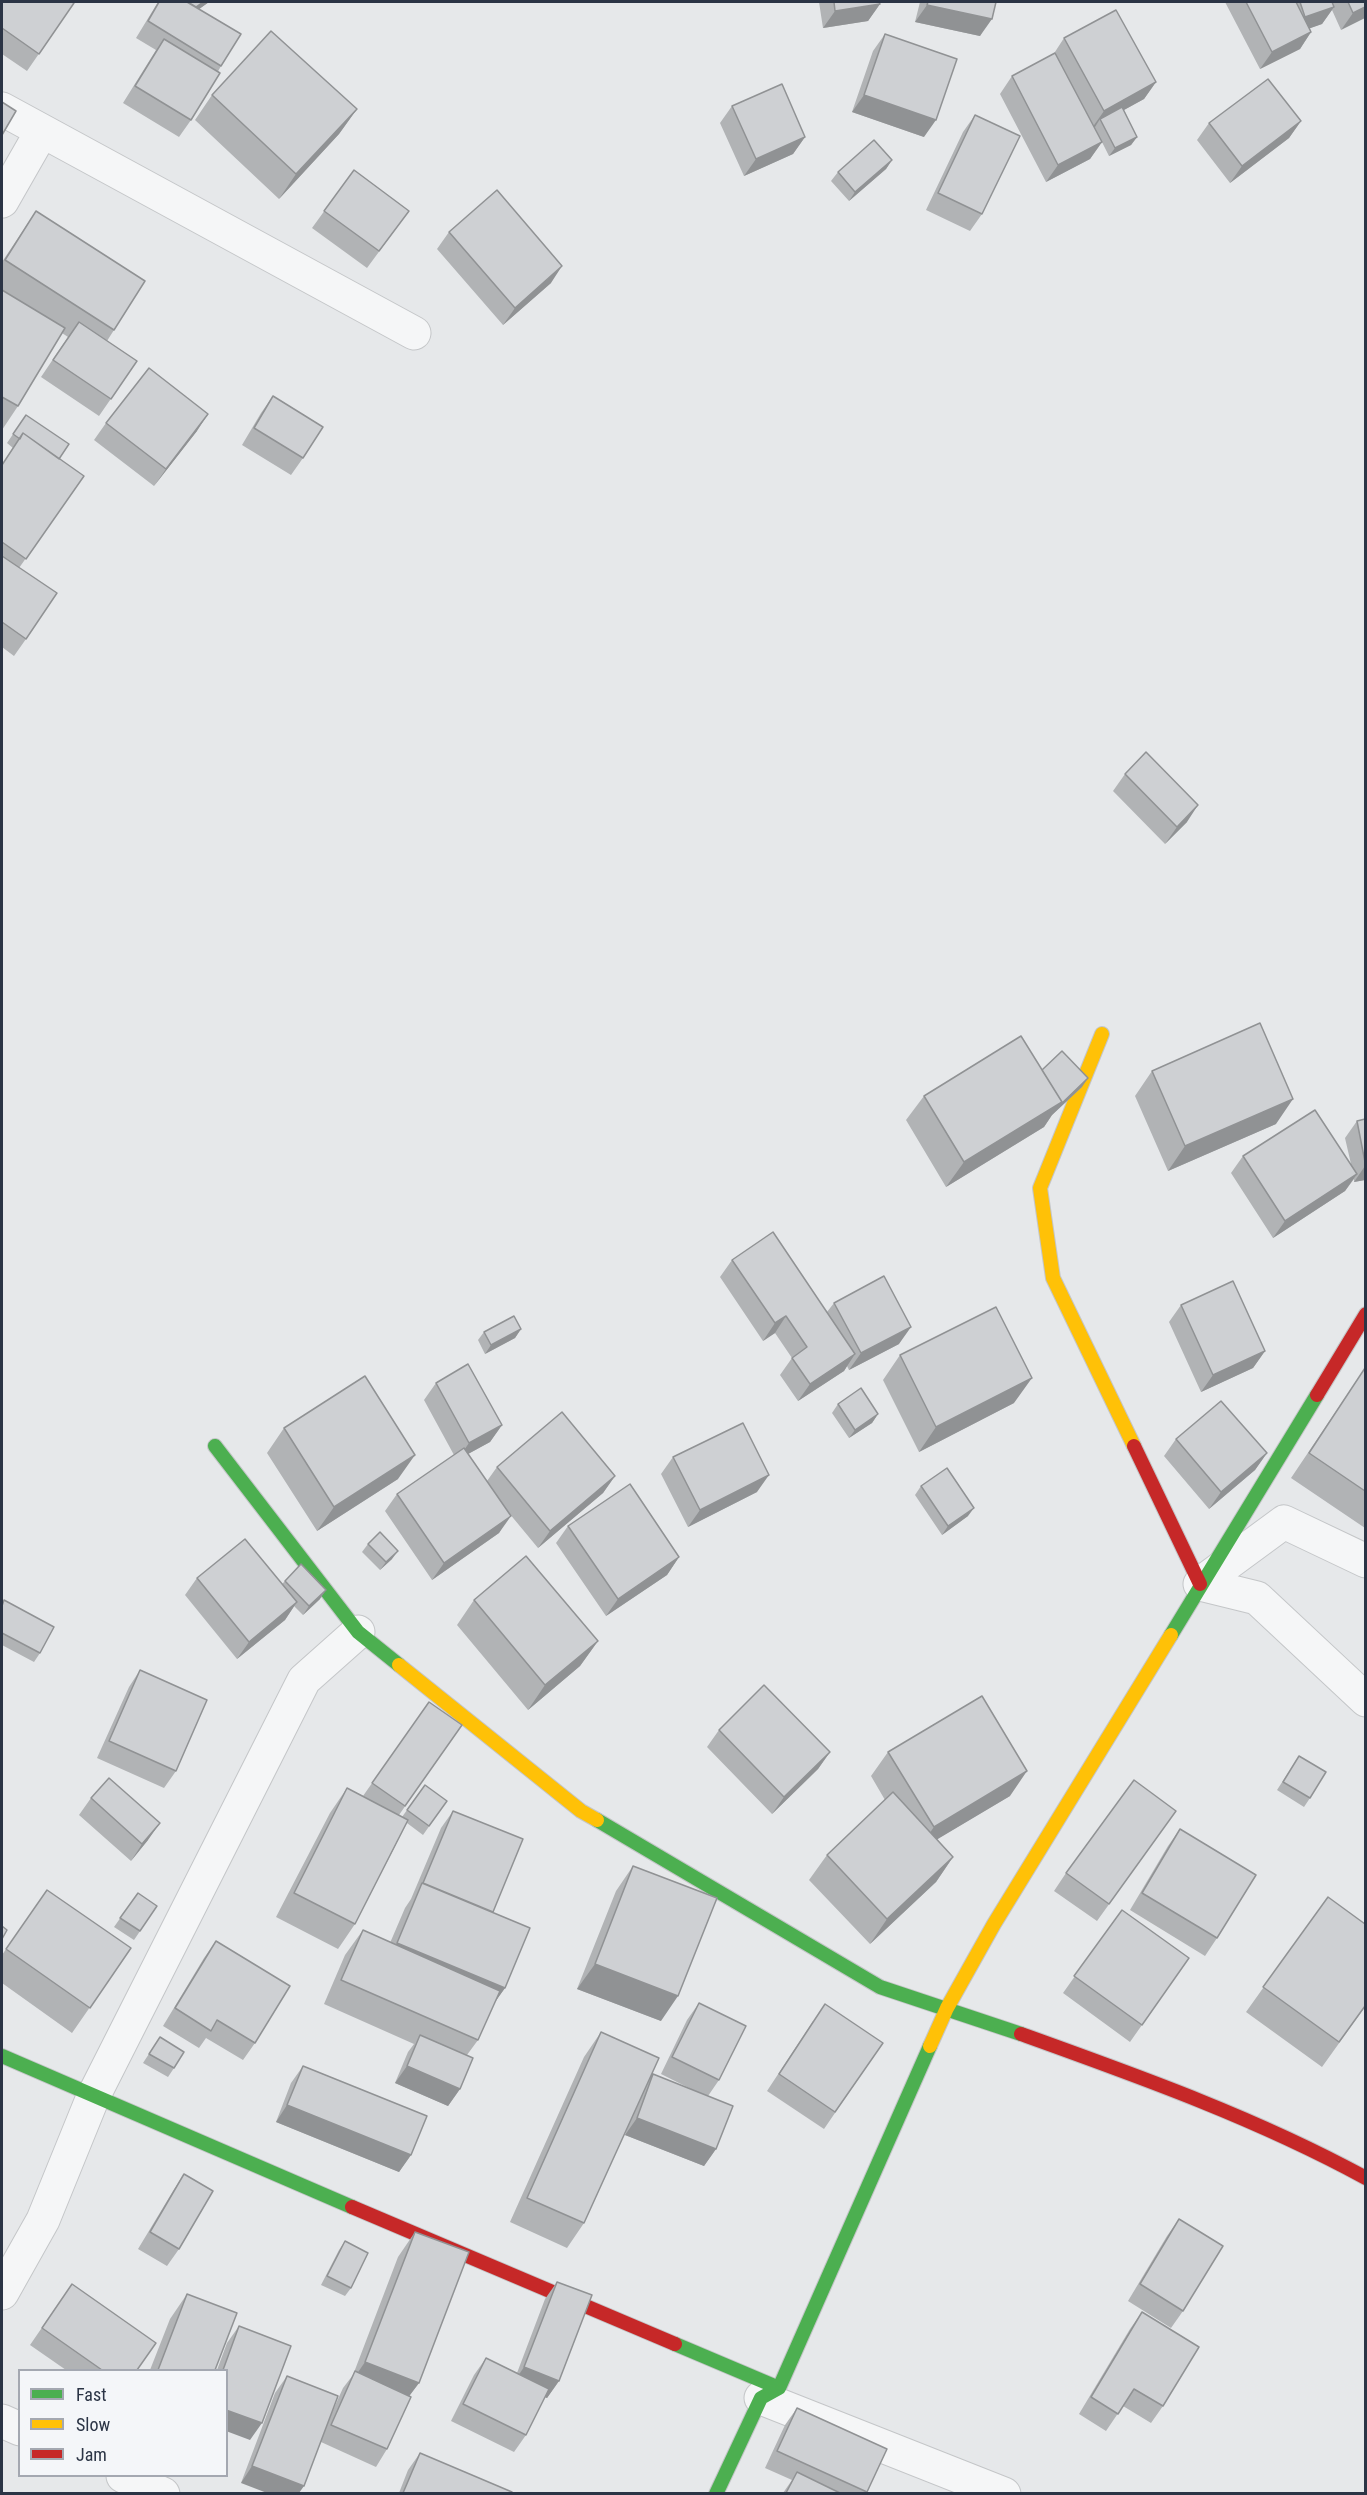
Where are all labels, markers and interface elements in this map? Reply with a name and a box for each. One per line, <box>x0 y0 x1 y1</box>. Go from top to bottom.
legend <box>18 2369 228 2477</box>
text: Fast <box>76 2384 107 2405</box>
text: Slow <box>76 2414 110 2435</box>
text: Jam <box>76 2444 107 2465</box>

